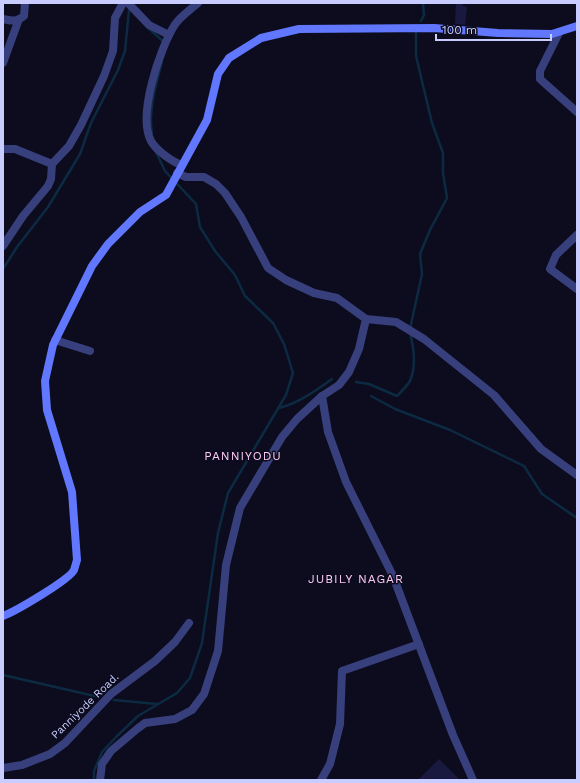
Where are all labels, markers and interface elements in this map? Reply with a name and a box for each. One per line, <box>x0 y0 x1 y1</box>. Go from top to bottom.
scale bar <box>436 16 551 42</box>
text: 100 m <box>442 23 477 37</box>
district label: PANNIYODU <box>204 449 282 463</box>
district label: JUBILY NAGAR <box>308 572 404 586</box>
street label: Panniyode Road. <box>49 671 121 741</box>

